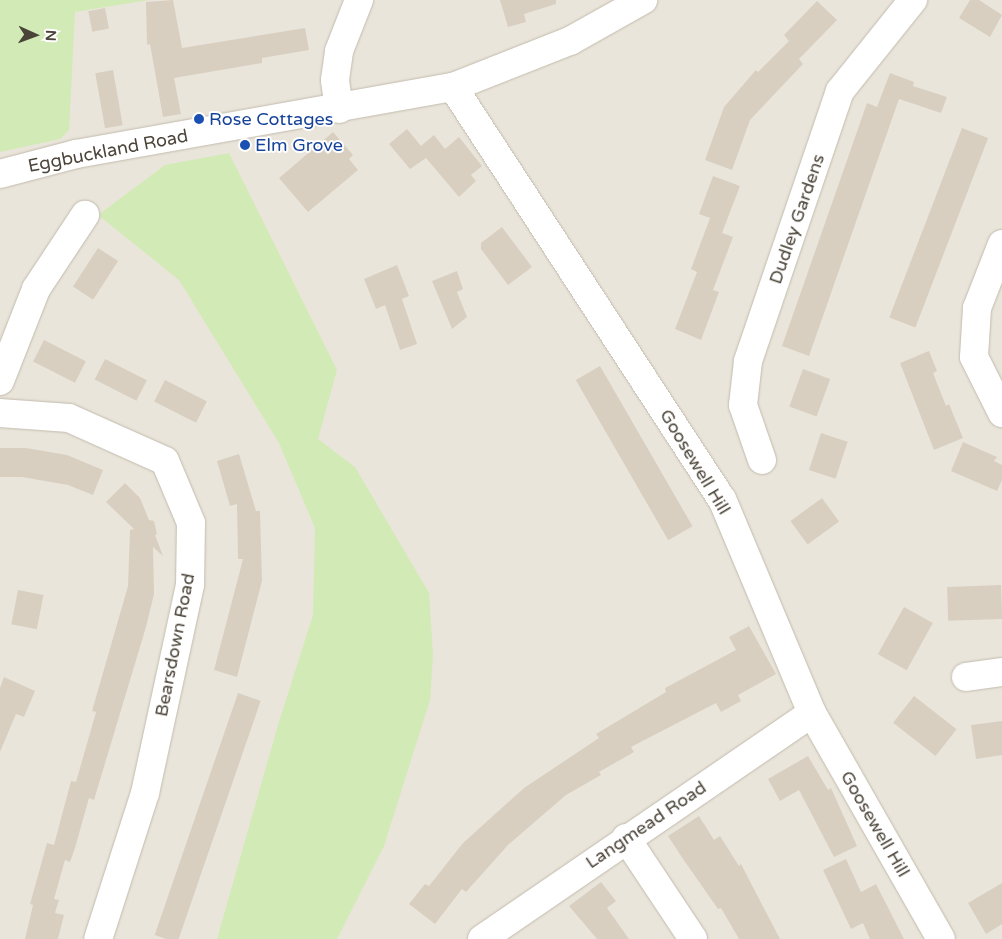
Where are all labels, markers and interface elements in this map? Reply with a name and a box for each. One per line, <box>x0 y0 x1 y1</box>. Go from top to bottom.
north arrow <box>10 10 60 60</box>
text: N <box>42 30 59 41</box>
place label: Rose Cottages <box>209 108 333 130</box>
marker: Rose Cottages <box>193 113 205 125</box>
street label: Eggbuckland Road <box>26 125 190 177</box>
place label: Elm Grove <box>255 134 343 156</box>
marker: Elm Grove <box>239 139 251 151</box>
street label: Dudley Gardens <box>765 151 829 287</box>
street label: Goosewell Hill <box>655 405 735 519</box>
street label: Bearsdown Road <box>151 572 199 718</box>
street label: Goosewell Hill <box>836 767 914 881</box>
street label: Langmead Road <box>582 777 710 873</box>

